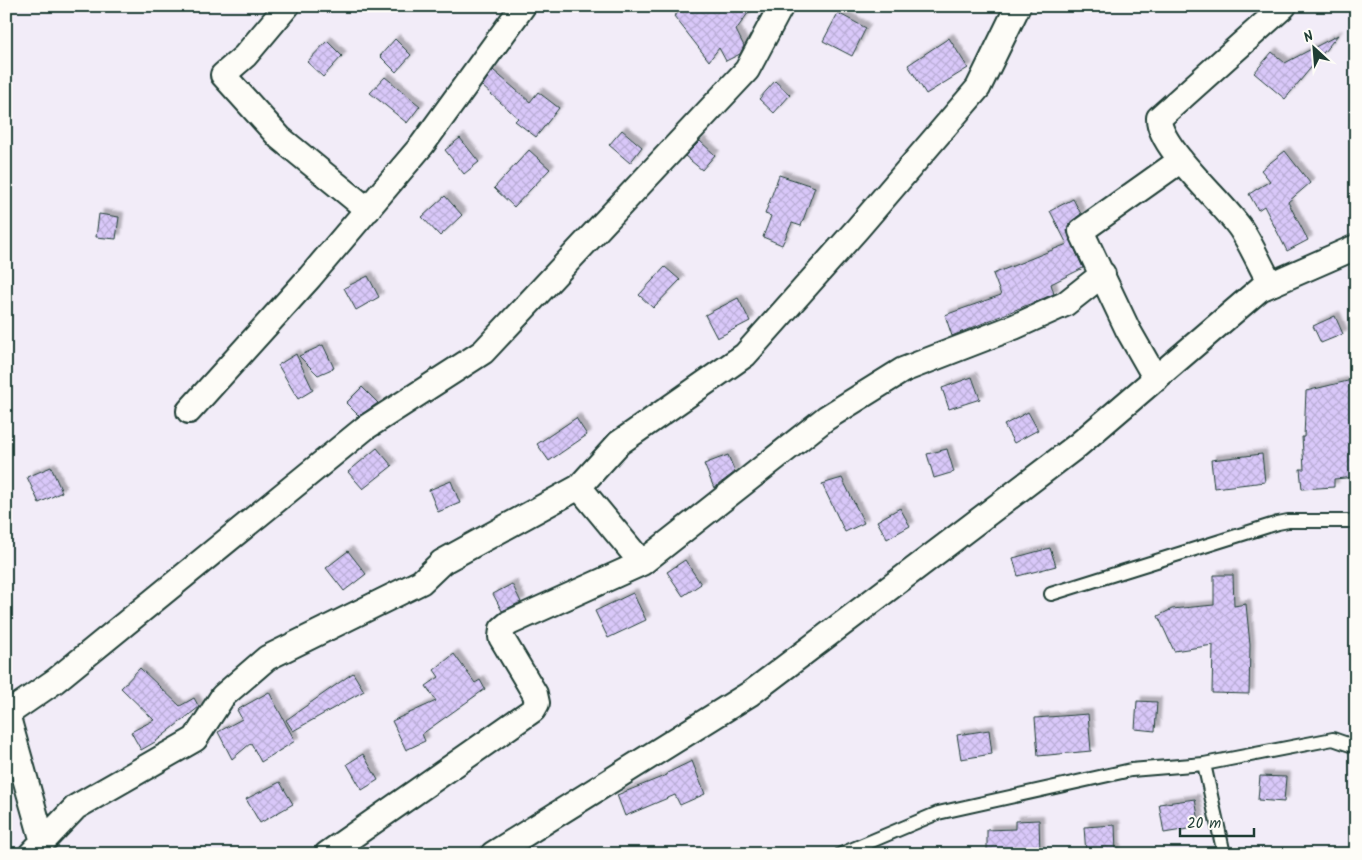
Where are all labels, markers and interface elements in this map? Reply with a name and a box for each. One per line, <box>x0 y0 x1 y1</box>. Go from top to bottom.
north arrow <box>1290 22 1340 72</box>
text: N <box>1300 25 1318 49</box>
scale bar <box>1180 805 1253 837</box>
text: 20 m <box>1187 812 1221 836</box>

